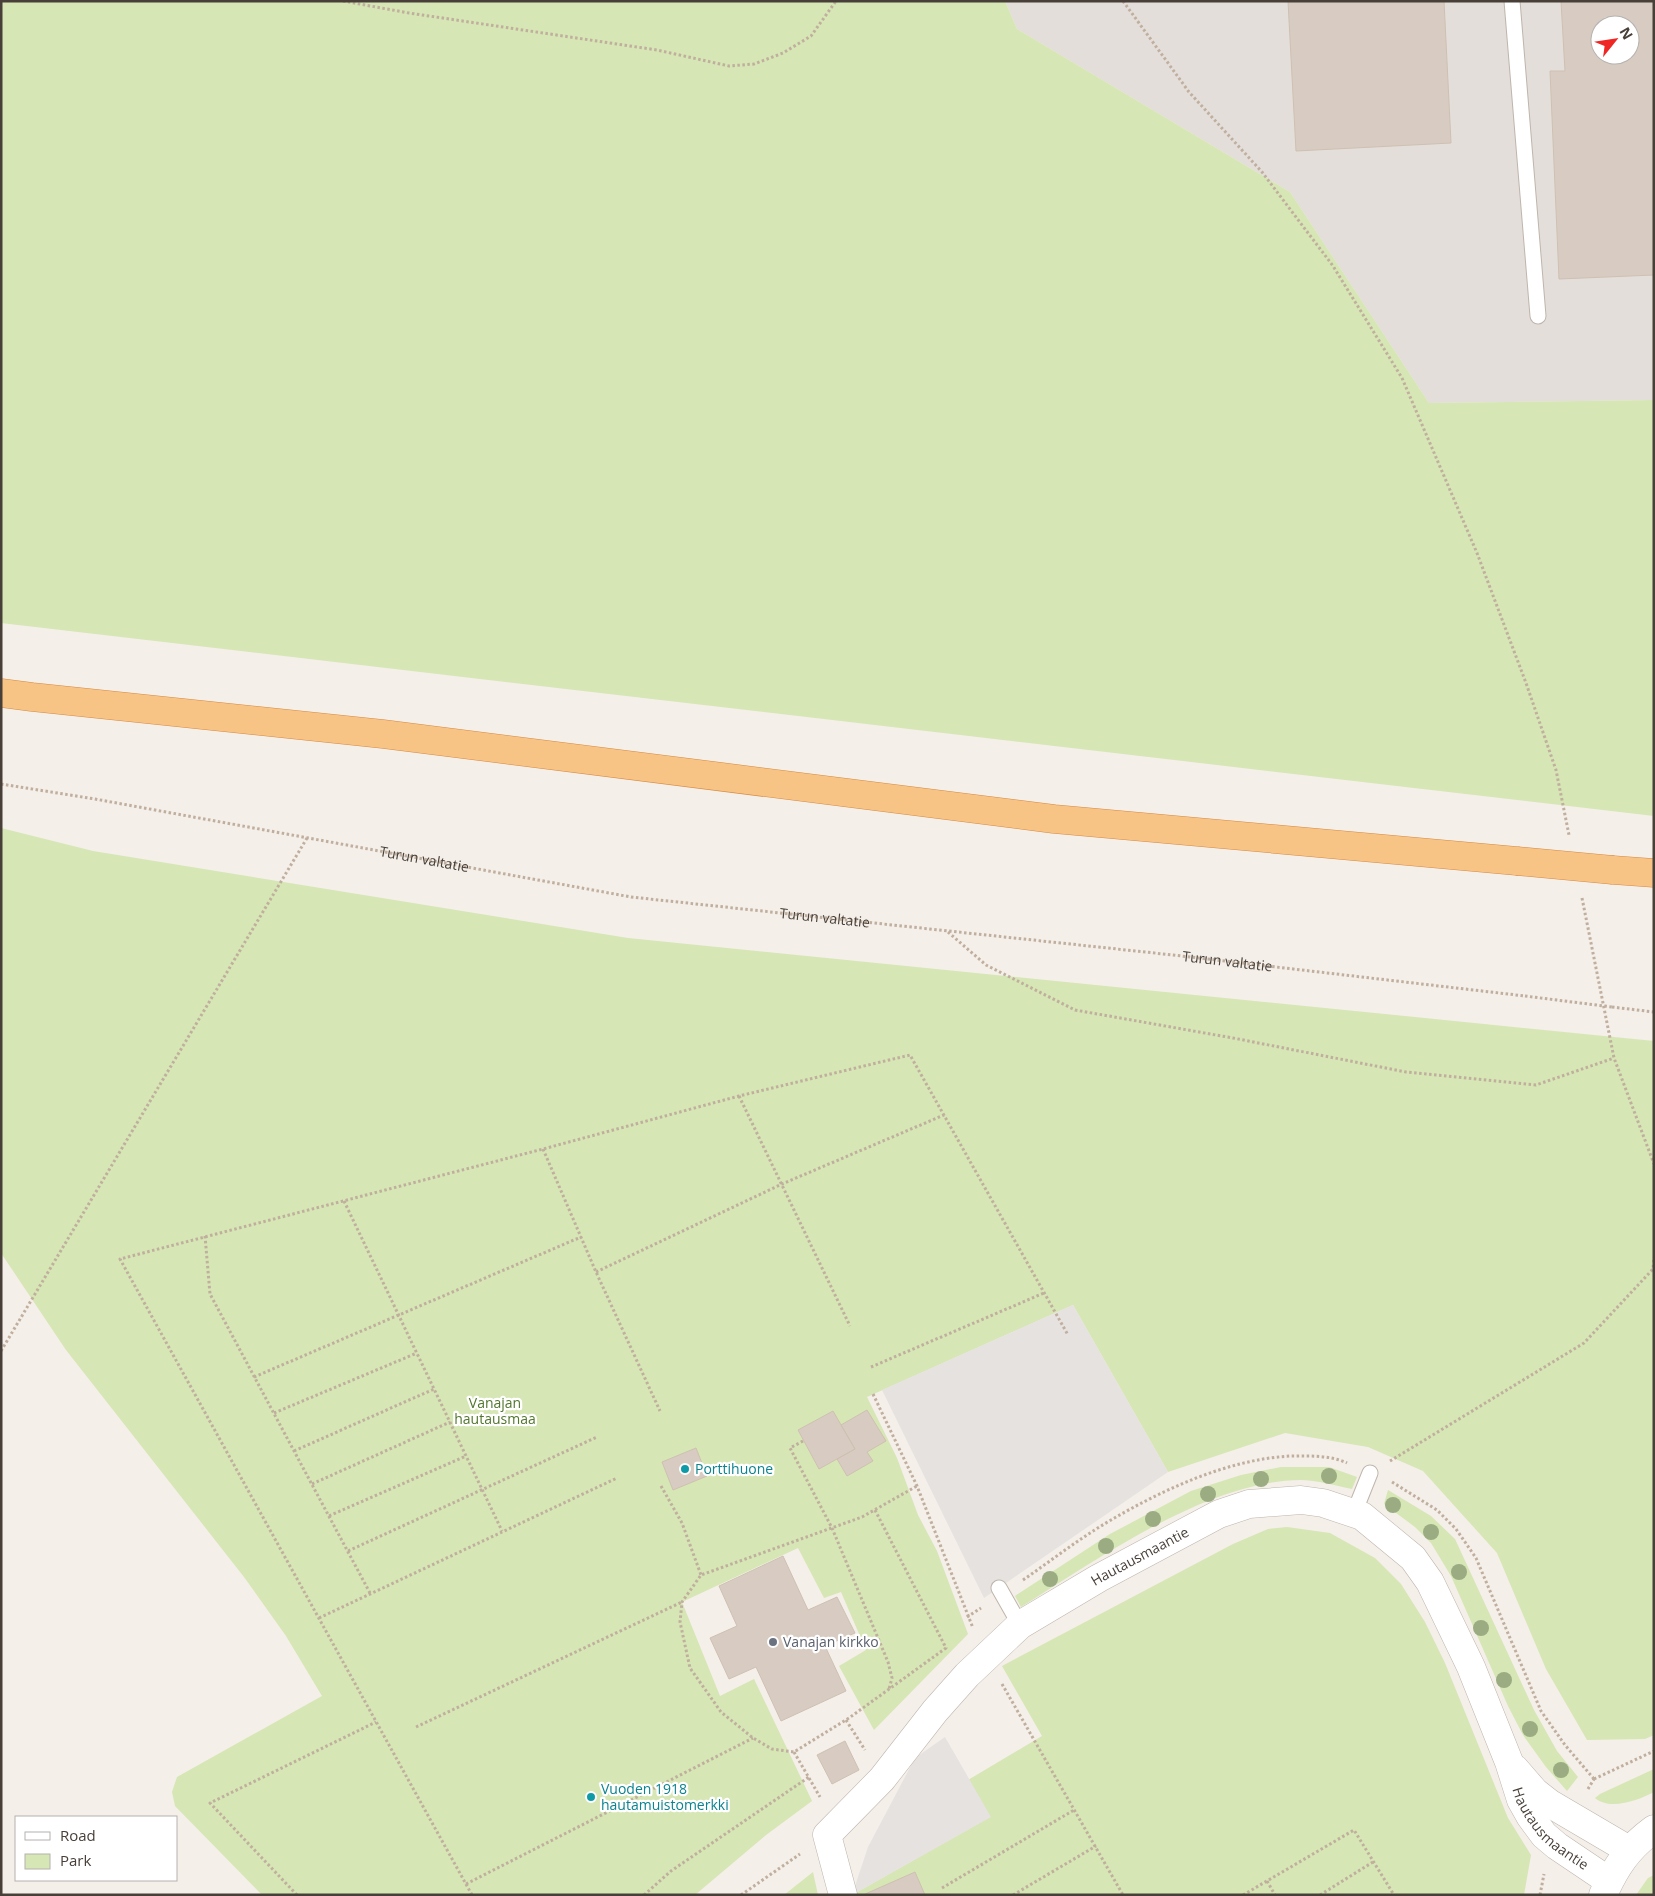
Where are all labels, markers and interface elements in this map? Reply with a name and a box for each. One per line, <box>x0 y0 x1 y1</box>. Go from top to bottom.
north arrow <box>1590 15 1640 65</box>
text: N <box>1616 24 1638 43</box>
street label: Turun valtatie <box>378 841 471 876</box>
street label: Turun valtatie <box>779 903 871 932</box>
street label: Turun valtatie <box>1182 946 1274 976</box>
park label: Vanajan hautausmaa <box>454 1393 536 1428</box>
place label: Porttihuone <box>695 1459 773 1478</box>
marker: Porttihuone <box>679 1463 691 1475</box>
street label: Hautausmaantie <box>1087 1522 1192 1590</box>
place label: Vanajan kirkko <box>783 1632 879 1651</box>
marker: Vanajan kirkko <box>767 1636 779 1648</box>
place label: Vuoden 1918 hautamuistomerkki <box>601 1779 729 1814</box>
street label: Hautausmaantie <box>1508 1785 1593 1874</box>
marker: Vuoden 1918 hautamuistomerkki <box>585 1791 597 1803</box>
legend <box>15 1816 178 1881</box>
text: Road <box>60 1825 96 1845</box>
text: Park <box>60 1850 91 1870</box>

